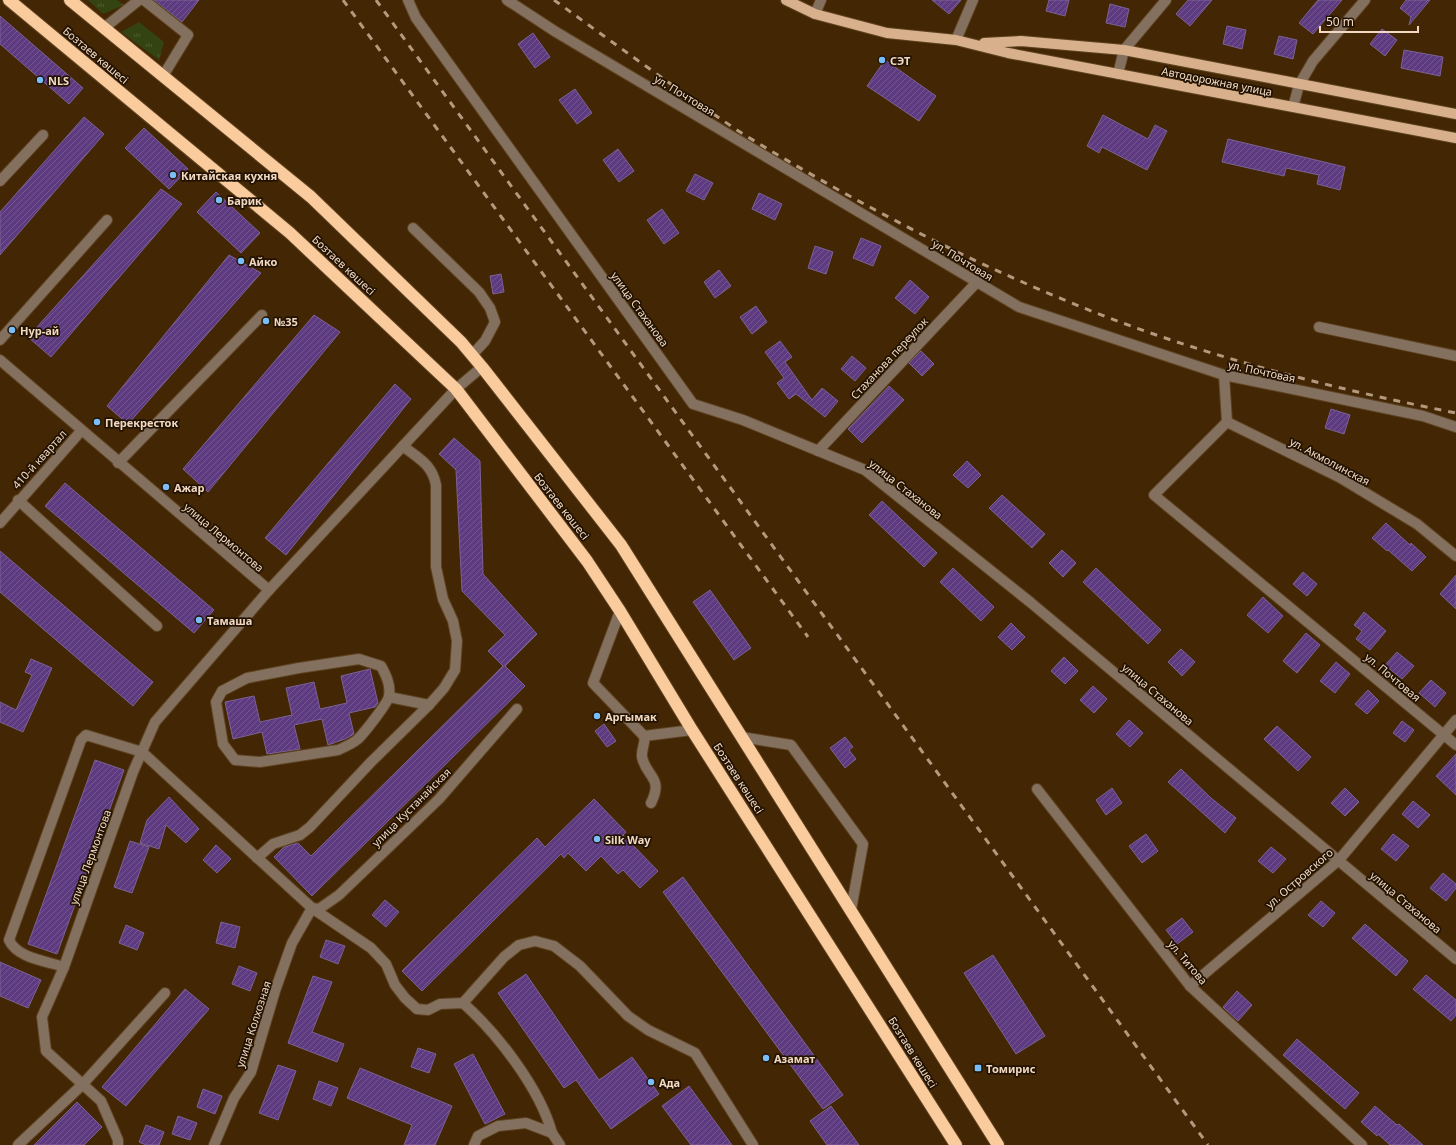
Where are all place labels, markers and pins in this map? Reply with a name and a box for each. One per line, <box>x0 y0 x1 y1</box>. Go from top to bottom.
place label: СЭТ <box>890 53 911 68</box>
marker: СЭТ <box>877 55 887 65</box>
place label: NLS <box>48 73 69 88</box>
marker: NLS <box>35 75 45 85</box>
place label: Китайская кухня <box>181 168 277 183</box>
marker: Китайская кухня <box>168 170 178 180</box>
place label: Барик <box>227 193 262 208</box>
marker: Барик <box>214 195 224 205</box>
place label: Айко <box>249 254 278 269</box>
marker: Айко <box>236 256 246 266</box>
place label: №35 <box>274 314 298 329</box>
marker: №35 <box>261 316 271 326</box>
place label: Нур-ай <box>20 323 59 338</box>
marker: Нур-ай <box>7 325 17 335</box>
place label: Перекресток <box>105 415 178 430</box>
marker: Перекресток <box>92 417 102 427</box>
place label: Ажар <box>174 480 204 495</box>
marker: Ажар <box>161 482 171 492</box>
place label: Тамаша <box>207 613 252 628</box>
marker: Тамаша <box>194 615 204 625</box>
place label: Аргымак <box>605 709 657 724</box>
marker: Аргымак <box>592 711 602 721</box>
place label: Silk Way <box>605 832 651 847</box>
marker: Silk Way <box>592 834 602 844</box>
place label: Азамат <box>774 1051 815 1066</box>
marker: Азамат <box>761 1053 771 1063</box>
place label: Томирис <box>986 1061 1036 1076</box>
marker: Томирис <box>973 1063 983 1073</box>
place label: Ада <box>659 1075 680 1090</box>
marker: Ада <box>646 1077 656 1087</box>

